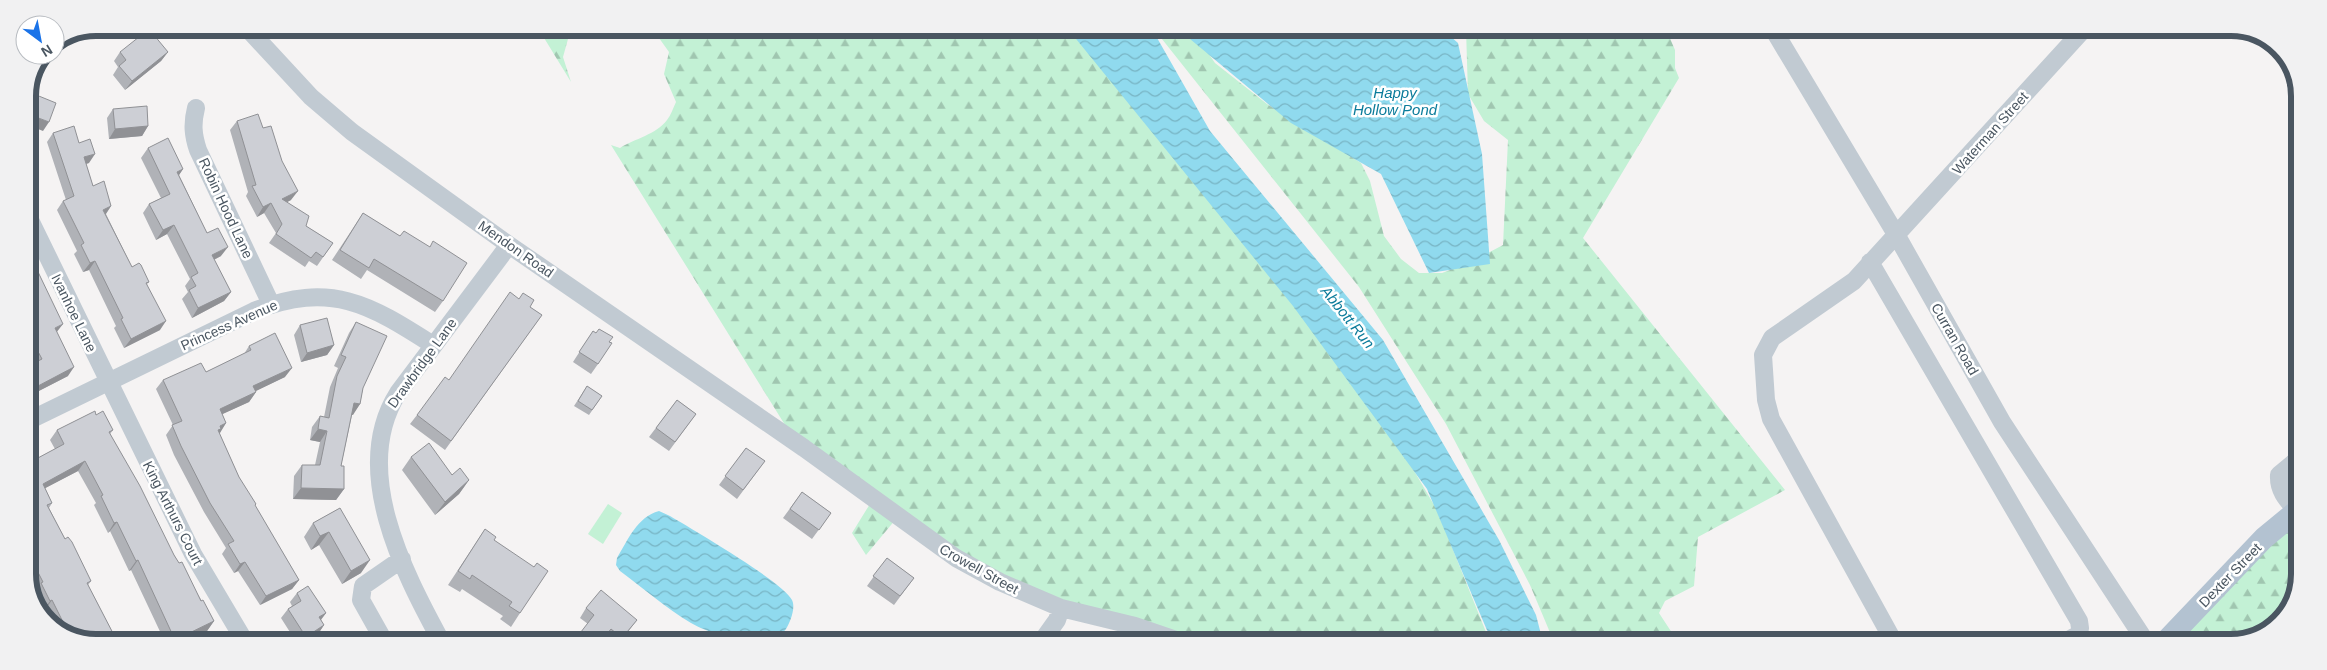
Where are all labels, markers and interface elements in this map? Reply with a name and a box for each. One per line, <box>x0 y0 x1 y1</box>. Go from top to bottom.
north arrow <box>15 15 65 65</box>
text: N <box>38 42 55 60</box>
water label: Happy Hollow Pond <box>1353 84 1438 118</box>
street label: Waterman Street <box>1949 88 2031 177</box>
street label: Robin Hood Lane <box>196 155 256 261</box>
street label: Mendon Road <box>475 217 557 281</box>
street label: Ivanhoe Lane <box>48 271 100 355</box>
water label: Abbott Run <box>1317 282 1378 352</box>
street label: Princess Avenue <box>178 296 280 353</box>
street label: Curran Road <box>1928 300 1982 378</box>
street label: Drawbridge Lane <box>384 315 460 411</box>
street label: King Arthurs Court <box>140 458 206 568</box>
street label: Dexter Street <box>2196 540 2264 610</box>
street label: Crowell Street <box>937 541 1021 597</box>

